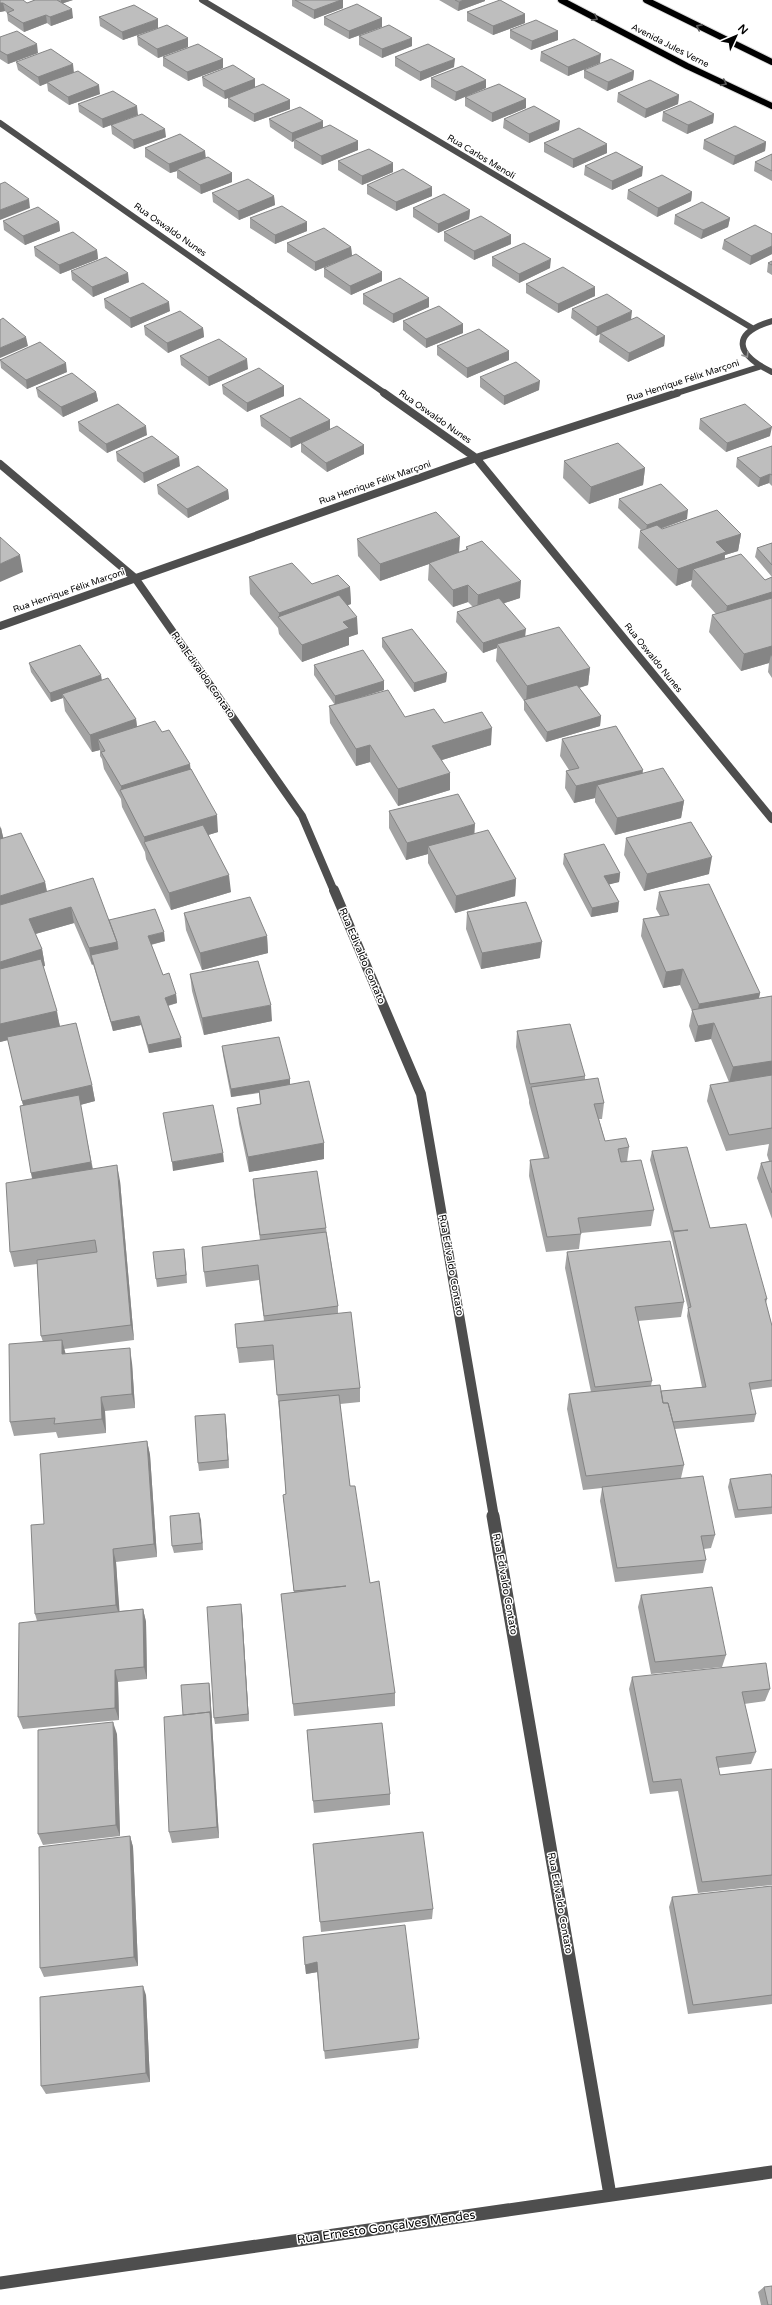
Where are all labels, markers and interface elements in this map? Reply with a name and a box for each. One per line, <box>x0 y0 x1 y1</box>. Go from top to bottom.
one-way arrow <box>591 13 599 21</box>
north arrow <box>716 16 756 56</box>
street label: Avenida Jules Verne <box>629 22 711 70</box>
text: N <box>735 22 751 37</box>
one-way arrow <box>696 24 703 32</box>
one-way arrow <box>719 78 727 86</box>
street label: Rua Carlos Menoli <box>445 132 517 182</box>
street label: Rua Oswaldo Nunes <box>132 201 208 259</box>
one-way arrow <box>741 350 748 357</box>
street label: Rua Henrique Félix Marçoni <box>625 358 741 404</box>
street label: Rua Oswaldo Nunes <box>397 388 473 446</box>
street label: Rua Henrique Félix Marçoni <box>318 459 432 507</box>
street label: Rua Henrique Félix Marçoni <box>12 567 126 615</box>
street label: Rua Oswaldo Nunes <box>622 621 684 695</box>
street label: Rua Edivaldo Contato <box>169 629 237 721</box>
street label: Rua Edivaldo Contato <box>336 906 388 1006</box>
street label: Rua Edivaldo Contato <box>436 1213 466 1317</box>
street label: Rua Edivaldo Contato <box>490 1532 520 1636</box>
street label: Rua Edivaldo Contato <box>545 1851 575 1955</box>
street label: Rua Ernesto Gonçalves Mendes <box>296 2208 476 2246</box>

